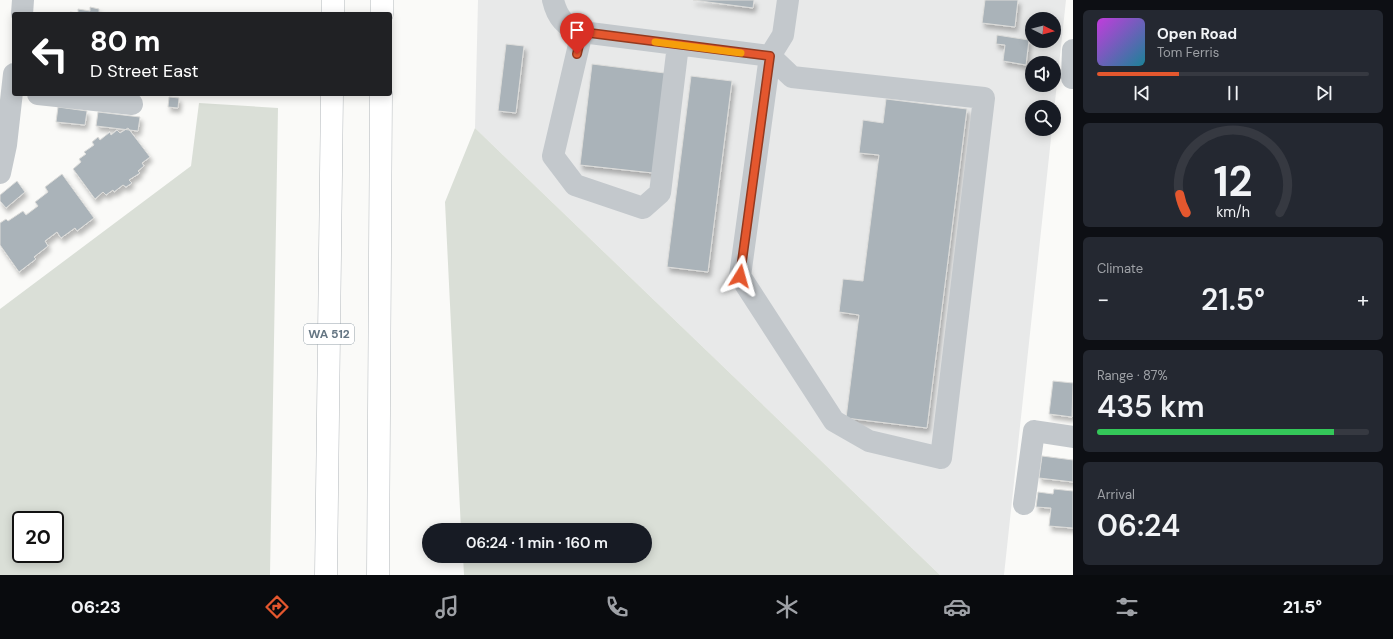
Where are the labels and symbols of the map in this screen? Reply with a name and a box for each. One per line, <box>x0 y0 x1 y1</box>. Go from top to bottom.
north arrow <box>1025 12 1061 48</box>
pin <box>560 13 594 54</box>
position arrow <box>719 255 761 297</box>
road number: WA 512 <box>304 324 354 344</box>
speed limit sign: 20 <box>12 511 64 563</box>

